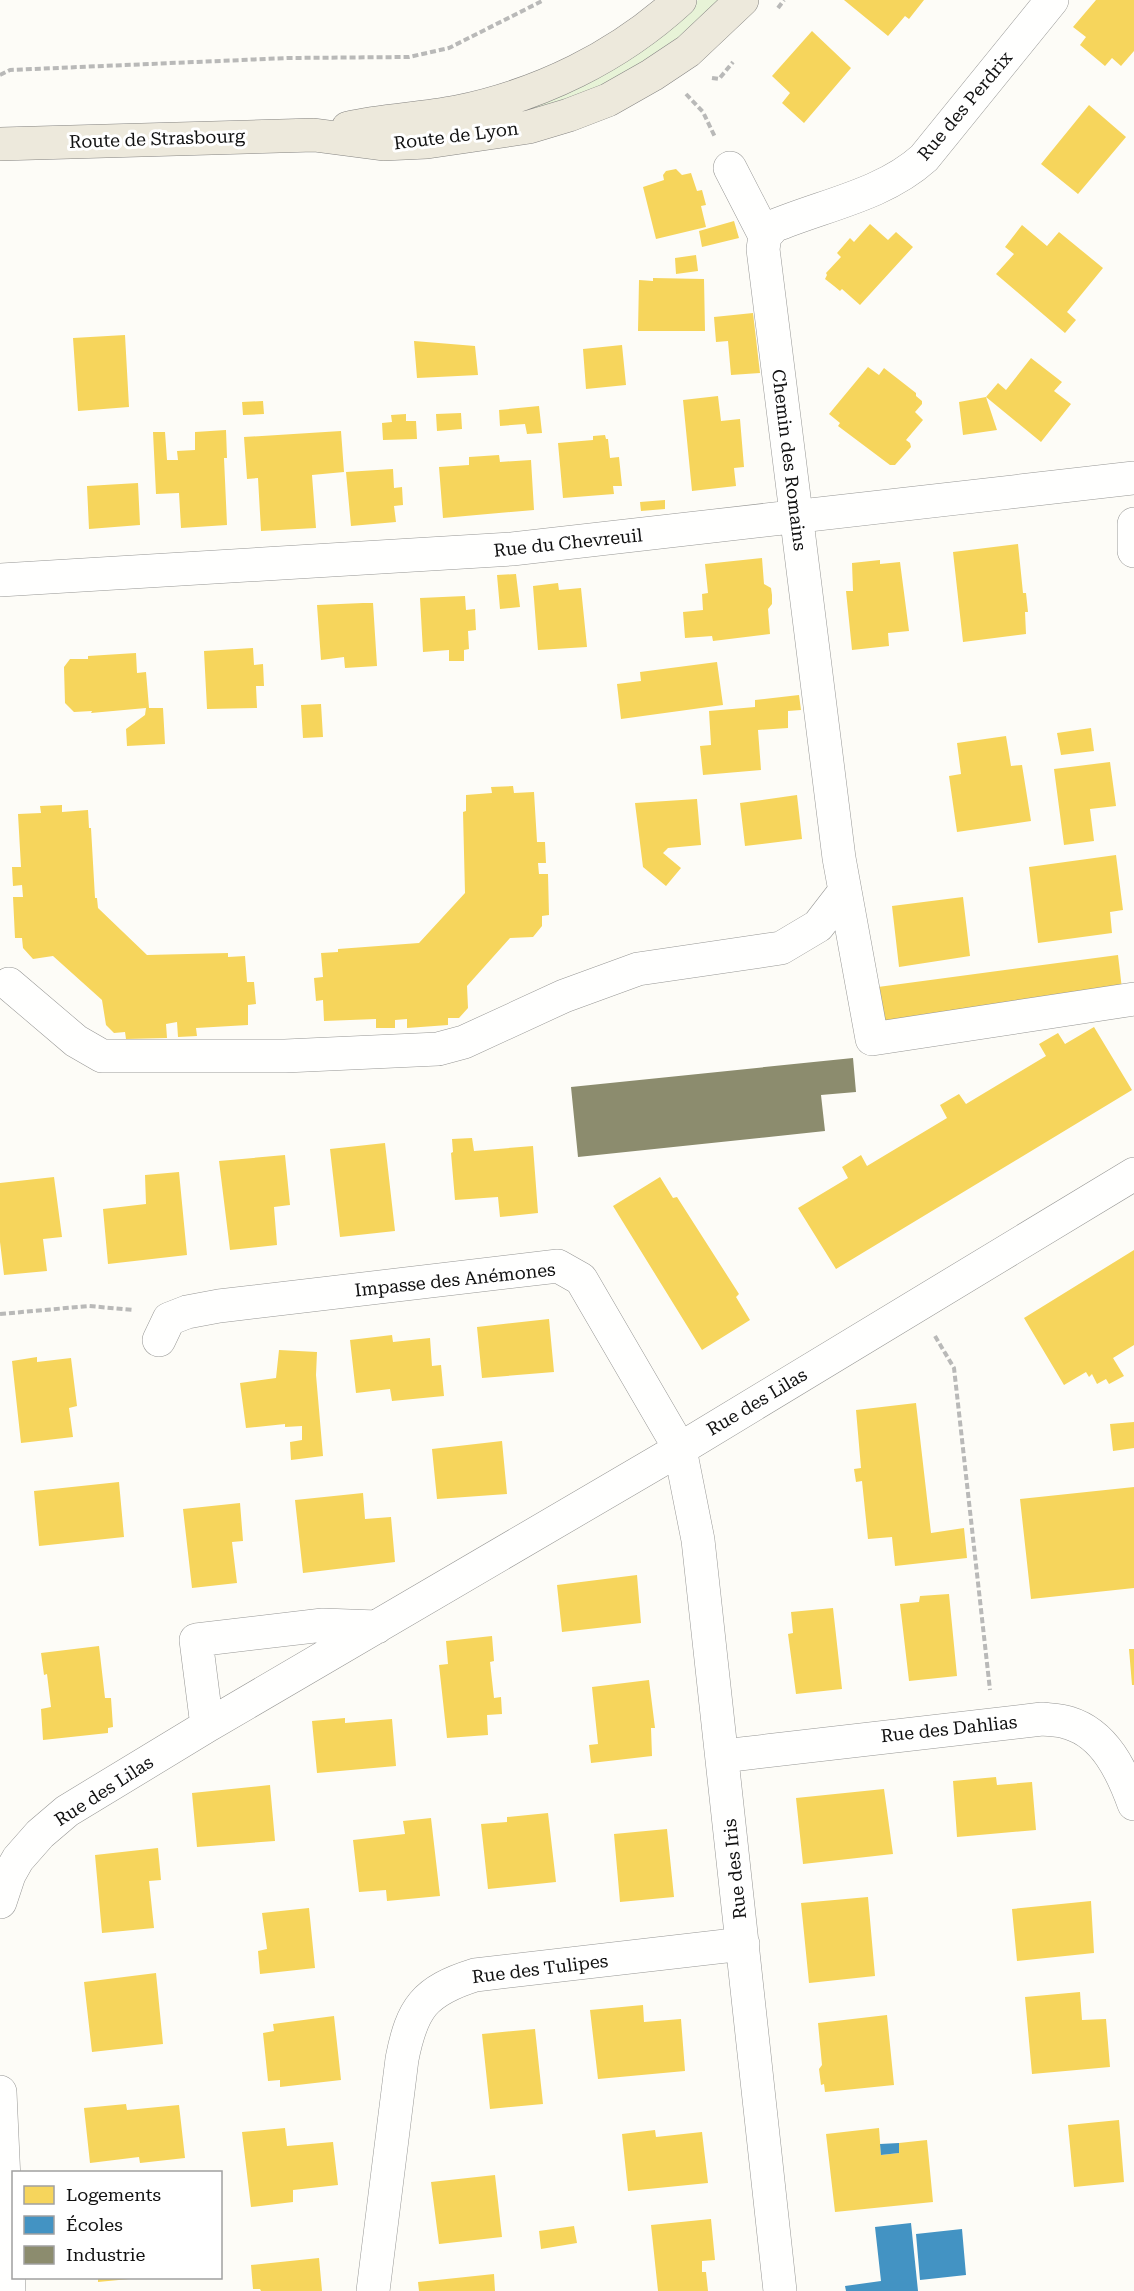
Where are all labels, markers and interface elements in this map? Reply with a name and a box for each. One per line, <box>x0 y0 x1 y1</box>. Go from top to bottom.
street label: Rue des Perdrix <box>913 46 1017 164</box>
street label: Route de Lyon <box>392 117 520 154</box>
street label: Route de Strasbourg <box>69 125 246 152</box>
street label: Chemin des Romains <box>768 368 811 552</box>
street label: Rue du Chevreuil <box>493 524 644 561</box>
street label: Impasse des Anémones <box>353 1259 556 1301</box>
street label: Rue des Lilas <box>703 1363 811 1440</box>
street label: Rue des Dahlias <box>880 1711 1018 1746</box>
street label: Rue des Lilas <box>51 1751 157 1830</box>
street label: Rue des Iris <box>719 1818 750 1920</box>
street label: Rue des Tulipes <box>471 1950 609 1987</box>
legend <box>12 2171 222 2279</box>
text: Logements <box>66 2184 161 2205</box>
text: Écoles <box>66 2214 123 2235</box>
text: Industrie <box>66 2244 146 2265</box>

